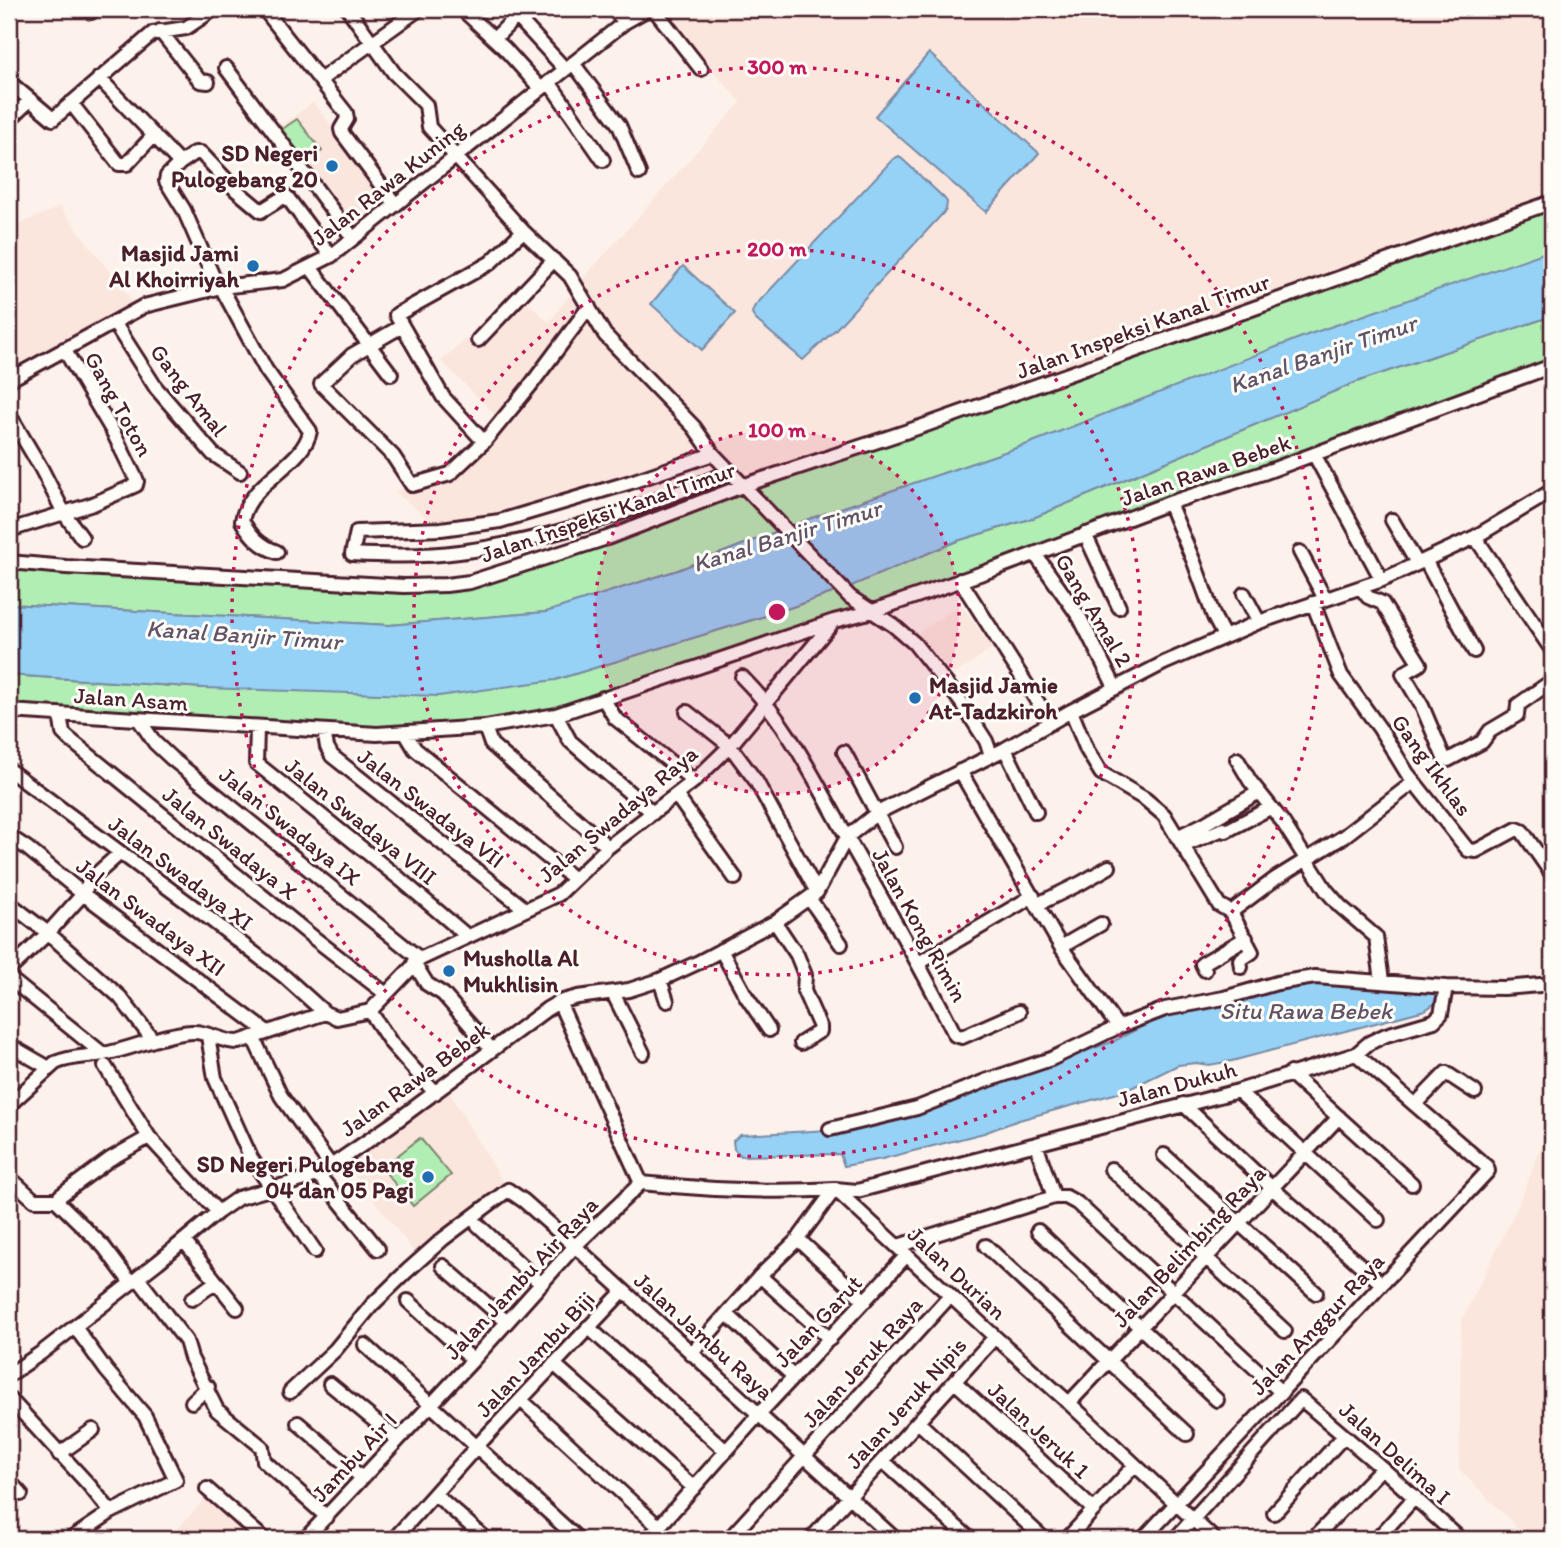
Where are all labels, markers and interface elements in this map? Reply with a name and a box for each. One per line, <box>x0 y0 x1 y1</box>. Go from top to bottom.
text: 300 m <box>747 54 807 79</box>
street label: Jalan Rawa Kuning <box>306 114 471 252</box>
place label: SD Negeri Pulogebang 20 <box>171 139 318 193</box>
marker: SD Negeri Pulogebang 20 <box>324 158 340 174</box>
text: 200 m <box>747 236 807 261</box>
place label: Masjid Jami Al Khoirriyah <box>108 239 240 293</box>
marker: Masjid Jami Al Khoirriyah <box>245 258 261 274</box>
street label: Jalan Inspeksi Kanal Timur <box>1013 267 1274 385</box>
water label: Kanal Banjir Timur <box>1226 307 1422 399</box>
street label: Gang Amal <box>144 338 234 442</box>
street label: Gang Toton <box>79 347 159 461</box>
text: 100 m <box>748 417 806 442</box>
street label: Jalan Rawa Bebek <box>1117 428 1295 512</box>
street label: Jalan Inspeksi Kanal Timur <box>477 455 739 569</box>
water label: Kanal Banjir Timur <box>689 492 887 578</box>
street label: Gang Amal 2 <box>1049 548 1139 672</box>
centre of rings <box>765 600 789 624</box>
water label: Kanal Banjir Timur <box>145 613 345 656</box>
place label: Masjid Jamie At-Tadzkiroh <box>928 671 1058 725</box>
street label: Jalan Asam <box>73 681 189 717</box>
marker: Masjid Jamie At-Tadzkiroh <box>907 690 923 706</box>
street label: Gang Ikhlas <box>1386 708 1478 822</box>
street label: Jalan Swadaya Raya <box>533 739 703 889</box>
street label: Jalan Swadaya VII <box>352 742 510 874</box>
street label: Jalan Swadaya VIII <box>279 751 443 891</box>
street label: Jalan Swadaya IX <box>214 760 367 892</box>
street label: Jalan Swadaya X <box>157 780 303 906</box>
street label: Jalan Swadaya XI <box>103 810 259 936</box>
street label: Jalan Kong Rimin <box>866 843 974 1007</box>
street label: Jalan Swadaya XII <box>71 852 231 982</box>
place label: Musholla Al Mukhlisin <box>463 944 579 998</box>
marker: Musholla Al Mukhlisin <box>441 963 457 979</box>
water label: Situ Rawa Bebek <box>1220 996 1394 1025</box>
street label: Jalan Rawa Bebek <box>335 1015 495 1143</box>
street label: Jalan Dukuh <box>1114 1054 1240 1113</box>
place label: SD Negeri Pulogebang 04 dan 05 Pagi <box>197 1150 415 1204</box>
street label: Jalan Belimbing Raya <box>1107 1159 1271 1333</box>
marker: SD Negeri Pulogebang 04 dan 05 Pagi <box>420 1169 436 1185</box>
street label: Jalan Jambu Air Raya <box>438 1191 604 1365</box>
street label: Jalan Durian <box>902 1220 1012 1326</box>
street label: Jalan Anggur Raya <box>1244 1247 1390 1401</box>
street label: Jalan Jambu Raya <box>629 1266 780 1406</box>
street label: Jalan Garut <box>768 1269 868 1373</box>
street label: Jalan Jambu Biji <box>469 1285 601 1423</box>
street label: Jalan Jeruk Raya <box>796 1291 928 1433</box>
street label: Jalan Jeruk Nipis <box>840 1331 972 1475</box>
street label: Jalan Jeruk 1 <box>982 1376 1096 1485</box>
street label: Jalan Delima I <box>1333 1396 1457 1510</box>
street label: Jambu Air I <box>305 1406 403 1508</box>

